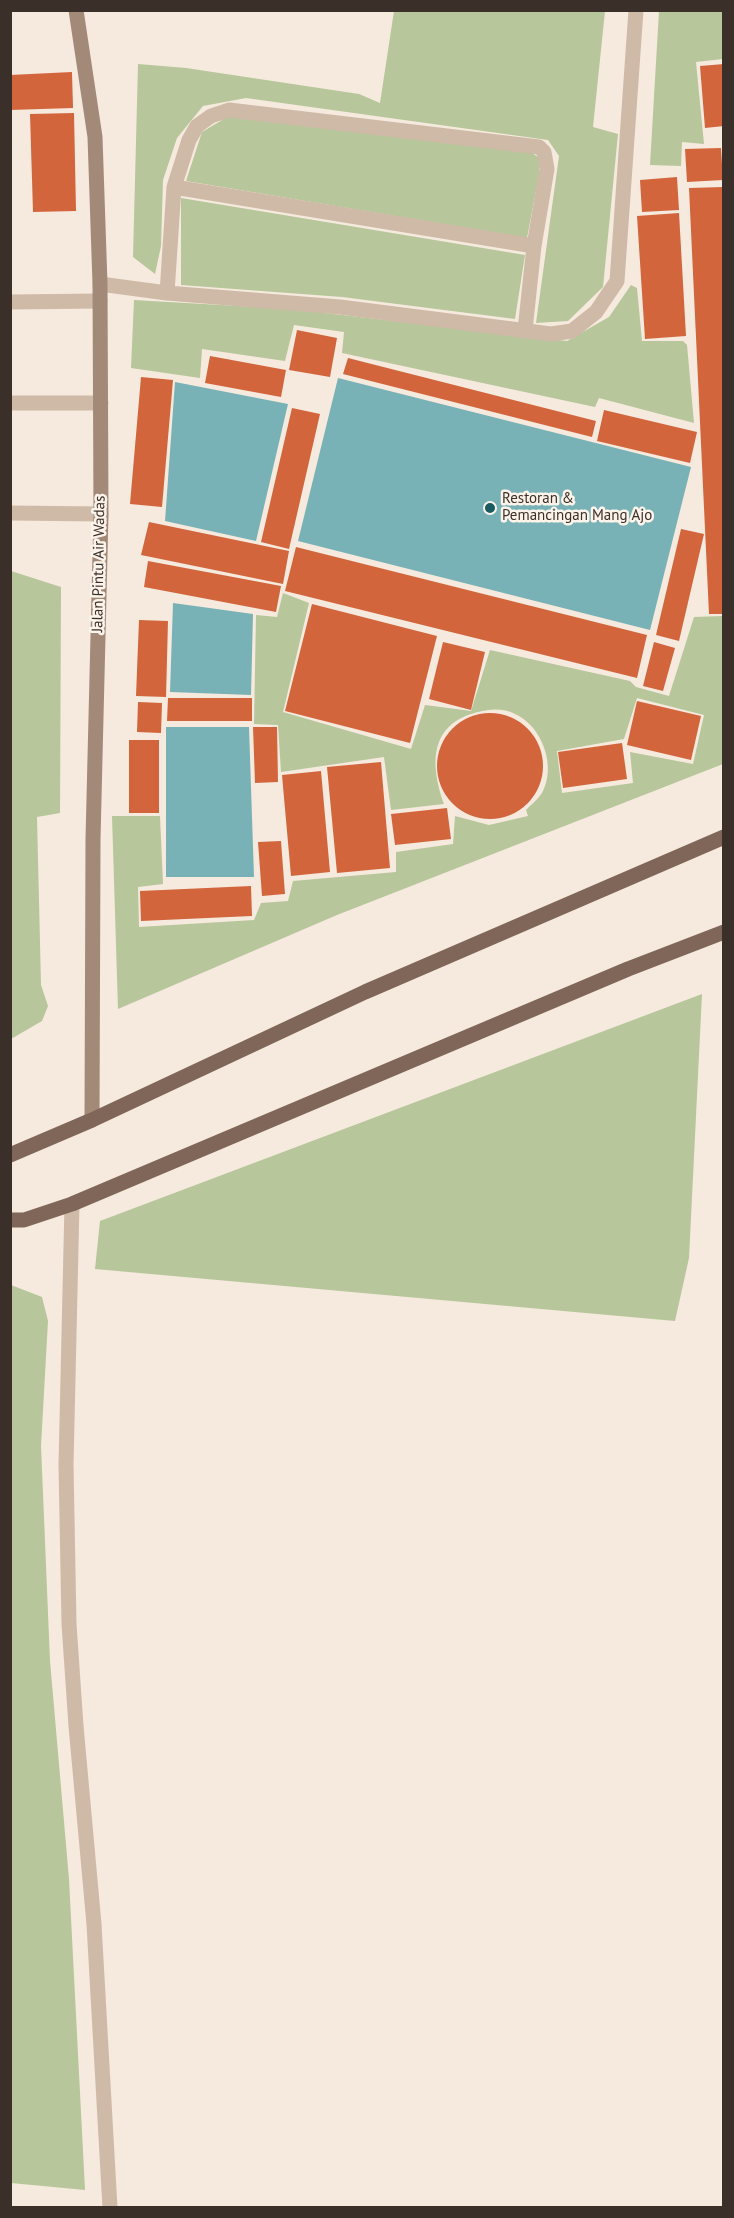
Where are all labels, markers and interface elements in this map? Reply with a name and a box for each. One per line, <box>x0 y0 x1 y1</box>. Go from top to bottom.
place label: Restoran & Pemancingan Mang Ajo <box>502 490 652 525</box>
street label: Jalan Pintu Air Wadas <box>89 496 109 632</box>
marker: Restoran & Pemancingan Mang Ajo <box>483 501 497 515</box>

